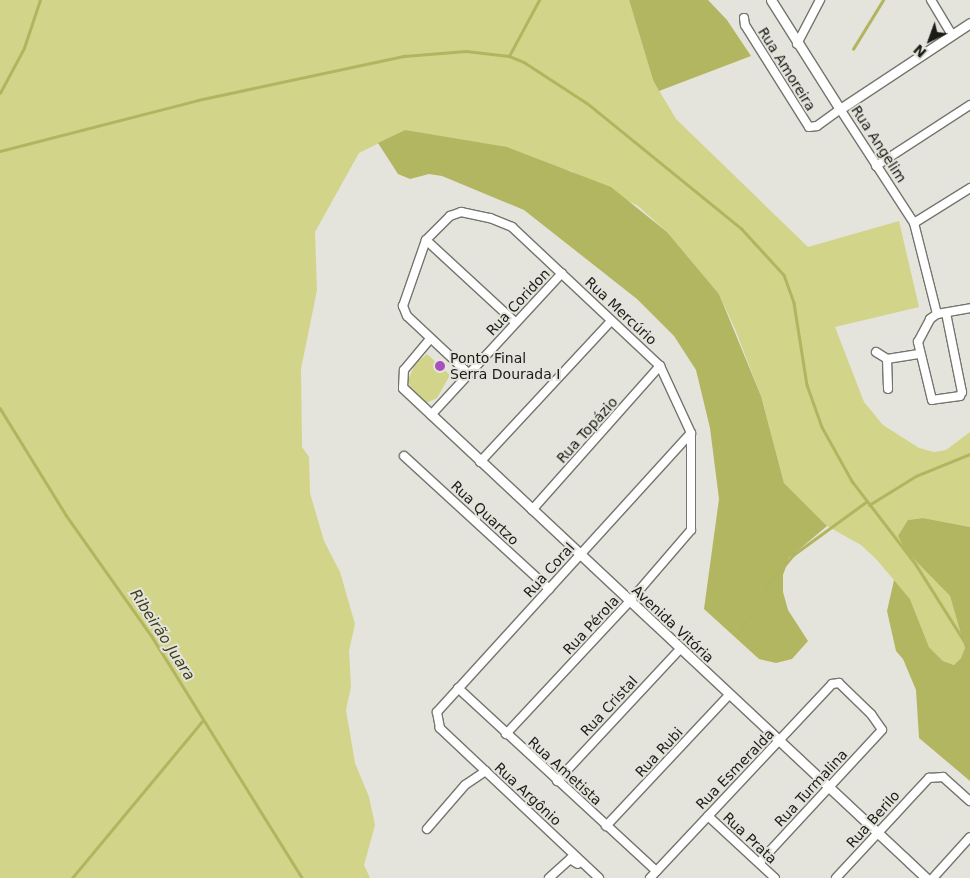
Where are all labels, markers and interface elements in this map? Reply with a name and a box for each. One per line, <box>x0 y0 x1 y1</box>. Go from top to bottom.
north arrow <box>905 15 955 65</box>
street label: Rua Amoreira <box>755 24 819 114</box>
text: N <box>910 41 930 61</box>
street label: Rua Angelim <box>848 102 910 186</box>
street label: Rua Coridon <box>483 265 553 339</box>
street label: Rua Mercúrio <box>582 274 660 348</box>
place label: Ponto Final Serra Dourada I <box>450 350 560 382</box>
marker: Ponto Final Serra Dourada I <box>434 360 446 372</box>
street label: Rua Topázio <box>553 394 621 466</box>
street label: Rua Quartzo <box>448 477 522 549</box>
street label: Rua Coral <box>520 539 578 601</box>
street label: Avenida Vitória <box>629 582 717 666</box>
water label: Ribeirão Juara <box>126 586 198 684</box>
street label: Rua Pérola <box>560 592 622 658</box>
street label: Rua Cristal <box>577 673 641 739</box>
street label: Rua Rubi <box>632 724 686 780</box>
street label: Rua Esmeralda <box>692 725 778 813</box>
street label: Rua Ametista <box>525 733 605 809</box>
street label: Rua Turmalina <box>771 746 851 830</box>
street label: Rua Argônio <box>491 759 565 829</box>
street label: Rua Berilo <box>843 787 903 851</box>
street label: Rua Prata <box>720 809 780 867</box>

